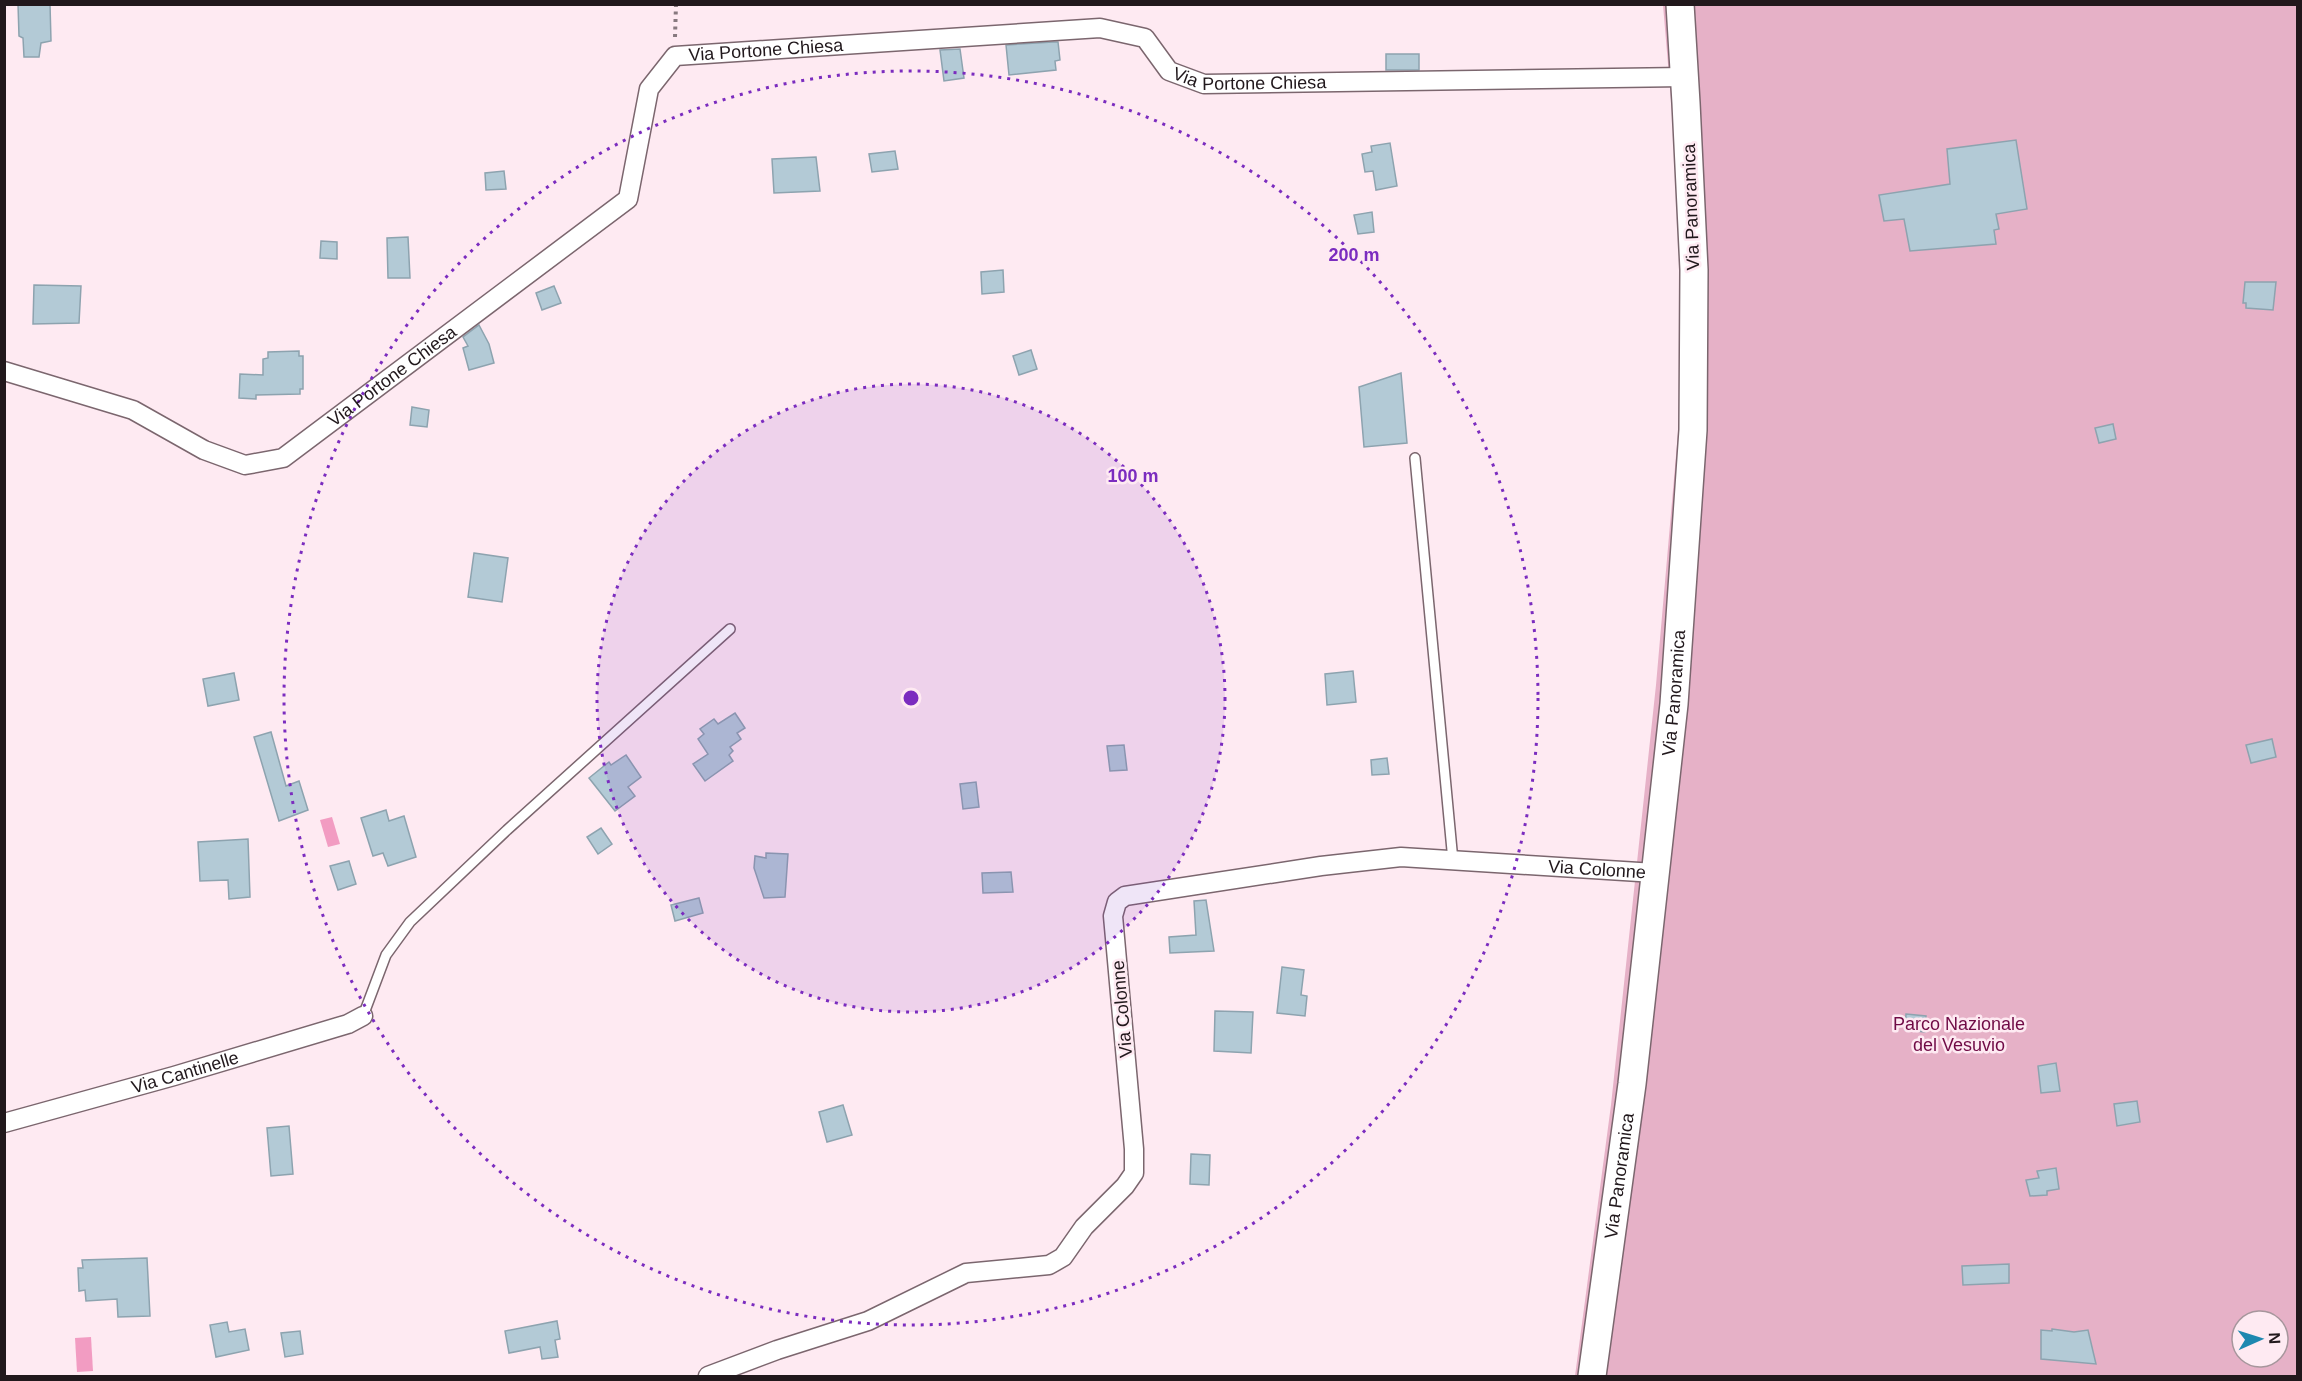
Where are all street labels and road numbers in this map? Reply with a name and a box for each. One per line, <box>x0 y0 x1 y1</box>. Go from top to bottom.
street label: Via Portone Chiesa <box>688 35 845 65</box>
street label: Via Portone Chiesa <box>1170 63 1327 94</box>
street label: Via Panoramica <box>1679 142 1703 271</box>
street label: Via Portone Chiesa <box>324 321 461 431</box>
street label: Via Panoramica <box>1658 628 1689 757</box>
street label: Via Colonne <box>1548 856 1646 882</box>
street label: Via Colonne <box>1108 959 1136 1059</box>
street label: Via Cantinelle <box>129 1047 241 1097</box>
street label: Via Panoramica <box>1601 1111 1638 1240</box>

